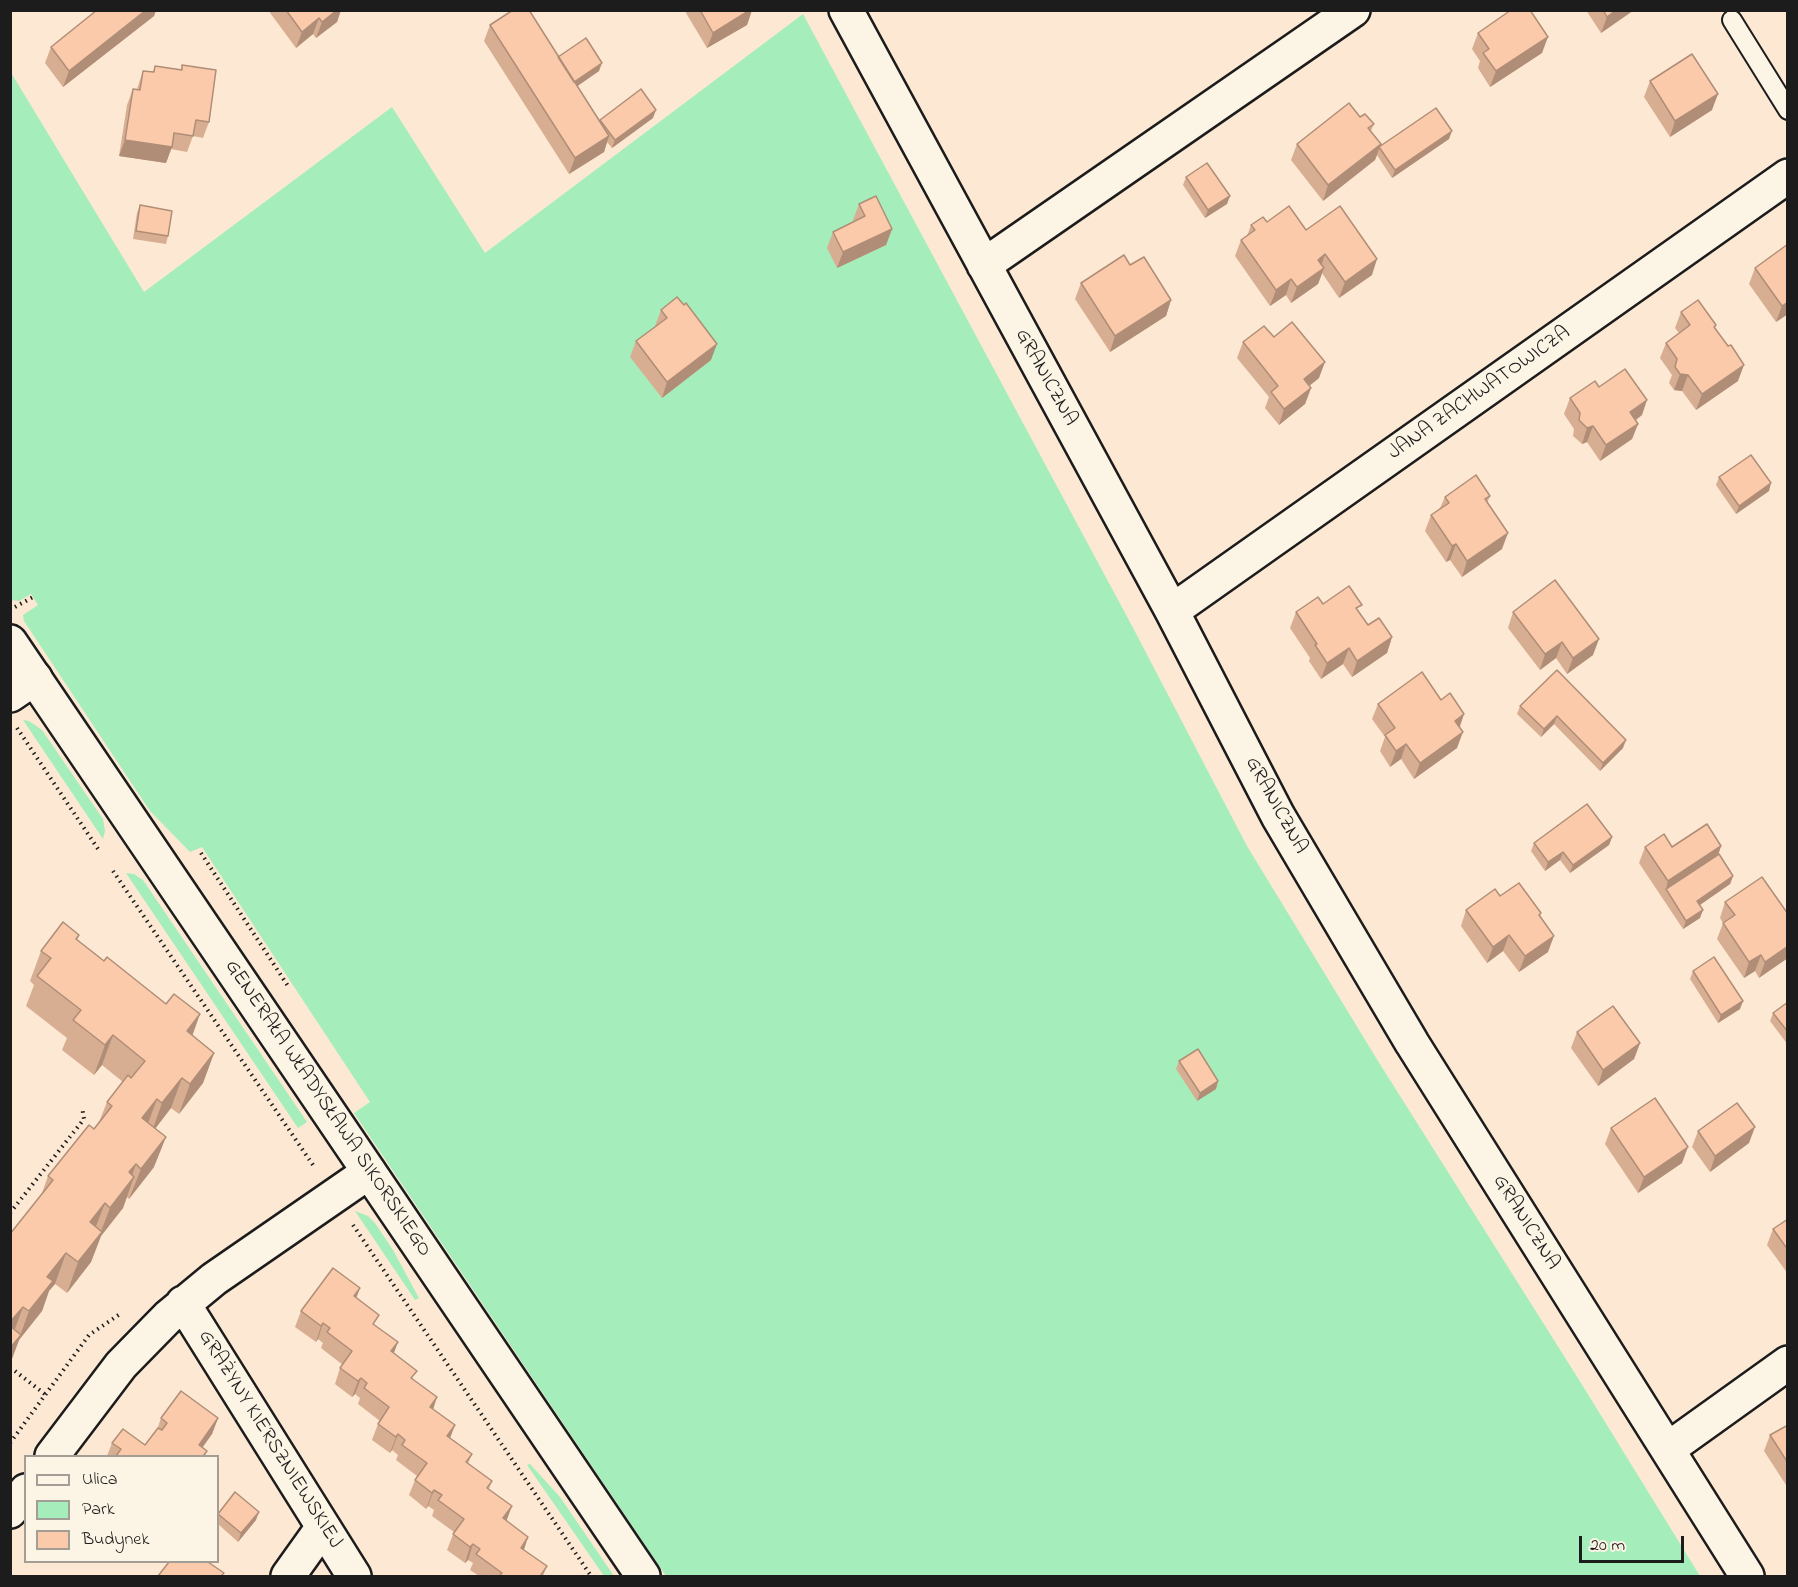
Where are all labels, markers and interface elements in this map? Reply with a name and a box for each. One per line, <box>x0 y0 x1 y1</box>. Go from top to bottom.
street label: JANA ZACHWATOWICZA <box>1384 322 1576 466</box>
street label: GRANICZNA <box>1008 325 1082 431</box>
street label: GRANICZNA <box>1238 753 1312 859</box>
street label: GENERAŁA WŁADYSŁAWA SIKORSKIEGO <box>218 956 436 1262</box>
street label: GRANICZNA <box>1486 1171 1564 1275</box>
street label: GRAŻYNY KIERSZNIEWSKIEJ <box>191 1326 347 1554</box>
legend <box>24 1455 219 1563</box>
text: Ulica <box>82 1467 117 1493</box>
text: Park <box>82 1497 115 1523</box>
scale bar <box>1582 1524 1687 1562</box>
text: Budynek <box>82 1527 149 1553</box>
text: 20 m <box>1590 1533 1625 1559</box>

